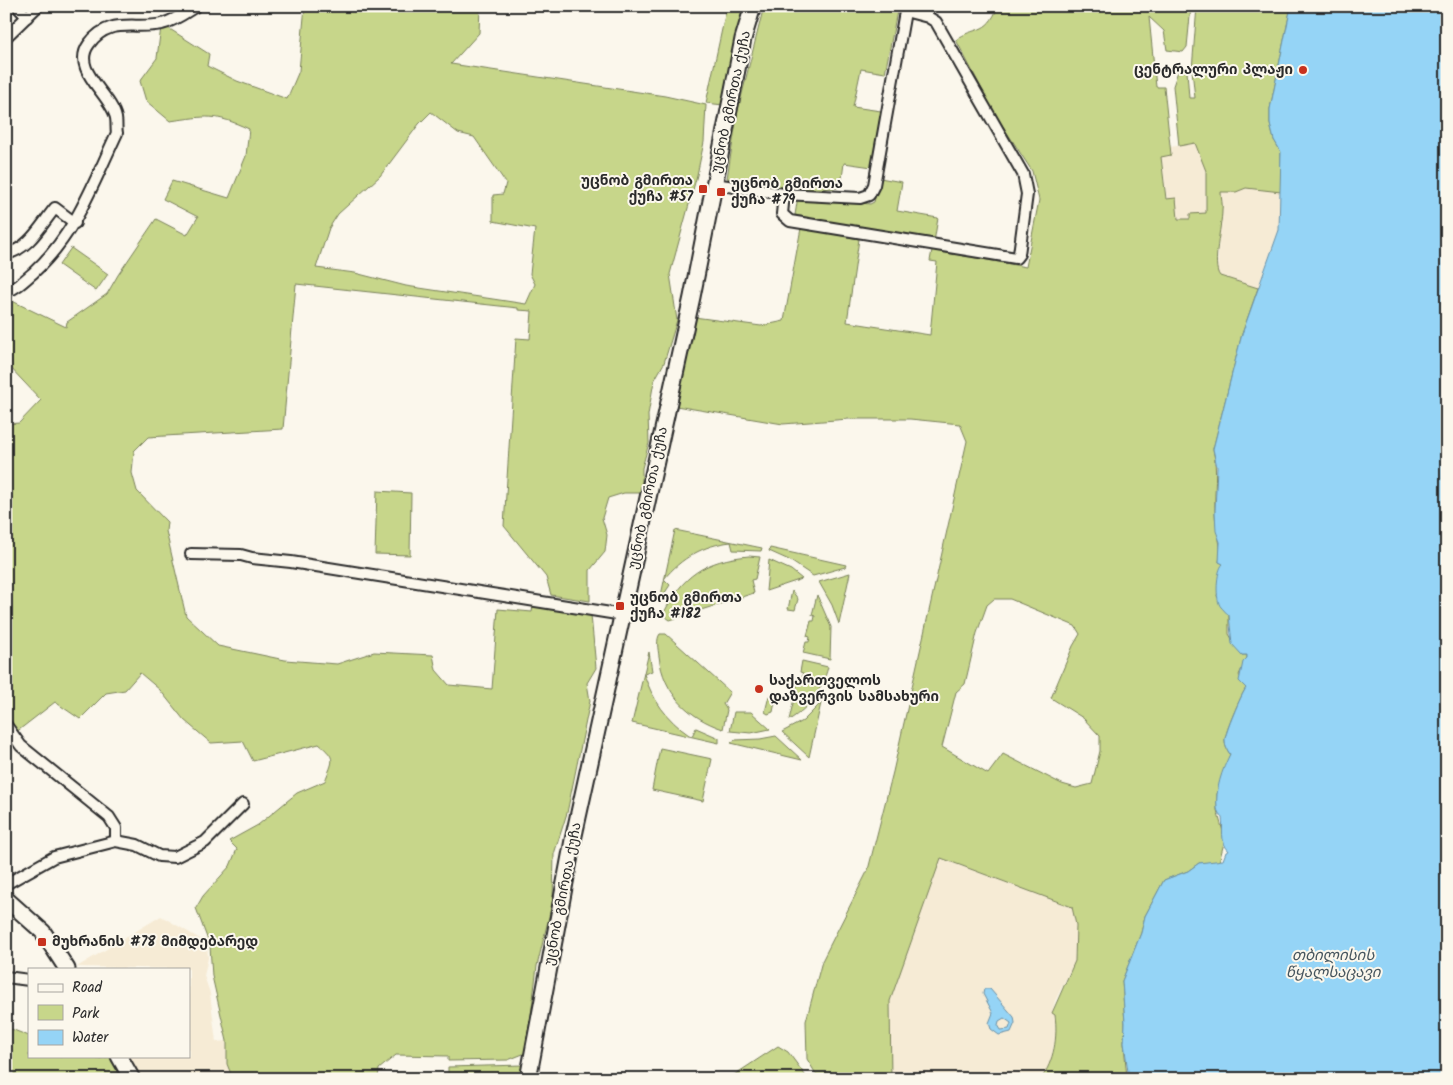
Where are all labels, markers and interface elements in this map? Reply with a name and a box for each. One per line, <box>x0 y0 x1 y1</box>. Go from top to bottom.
street label: უცნობ გმირთა ქუჩა <box>705 29 757 175</box>
place label: ცენტრალური პლაჟი <box>1134 59 1293 81</box>
marker: ცენტრალური პლაჟი <box>1297 64 1309 76</box>
place label: უცნობ გმირთა ქუჩა #57 <box>581 170 693 208</box>
place label: უცნობ გმირთა ქუჩა #79 <box>731 173 843 211</box>
marker: უცნობ გმირთა ქუჩა #57 <box>697 183 709 195</box>
marker: უცნობ გმირთა ქუჩა #79 <box>715 186 727 198</box>
street label: უცნობ გმირთა ქუჩა <box>622 425 674 571</box>
place label: უცნობ გმირთა ქუჩა #182 <box>630 587 742 625</box>
marker: უცნობ გმირთა ქუჩა #182 <box>614 600 626 612</box>
place label: საქართველოს დაზვერვის სამსახური <box>769 670 939 708</box>
marker: საქართველოს დაზვერვის სამსახური <box>753 683 765 695</box>
street label: უცნობ გმირთა ქუჩა <box>538 820 588 968</box>
place label: მუხრანის #78 მიმდებარედ <box>52 931 258 953</box>
marker: მუხრანის #78 მიმდებარედ <box>36 936 48 948</box>
water label: თბილისის წყალსაცავი <box>1286 944 1382 985</box>
legend <box>28 968 190 1058</box>
text: Road <box>72 976 103 1000</box>
text: Park <box>72 1002 100 1026</box>
text: Water <box>72 1026 109 1050</box>

